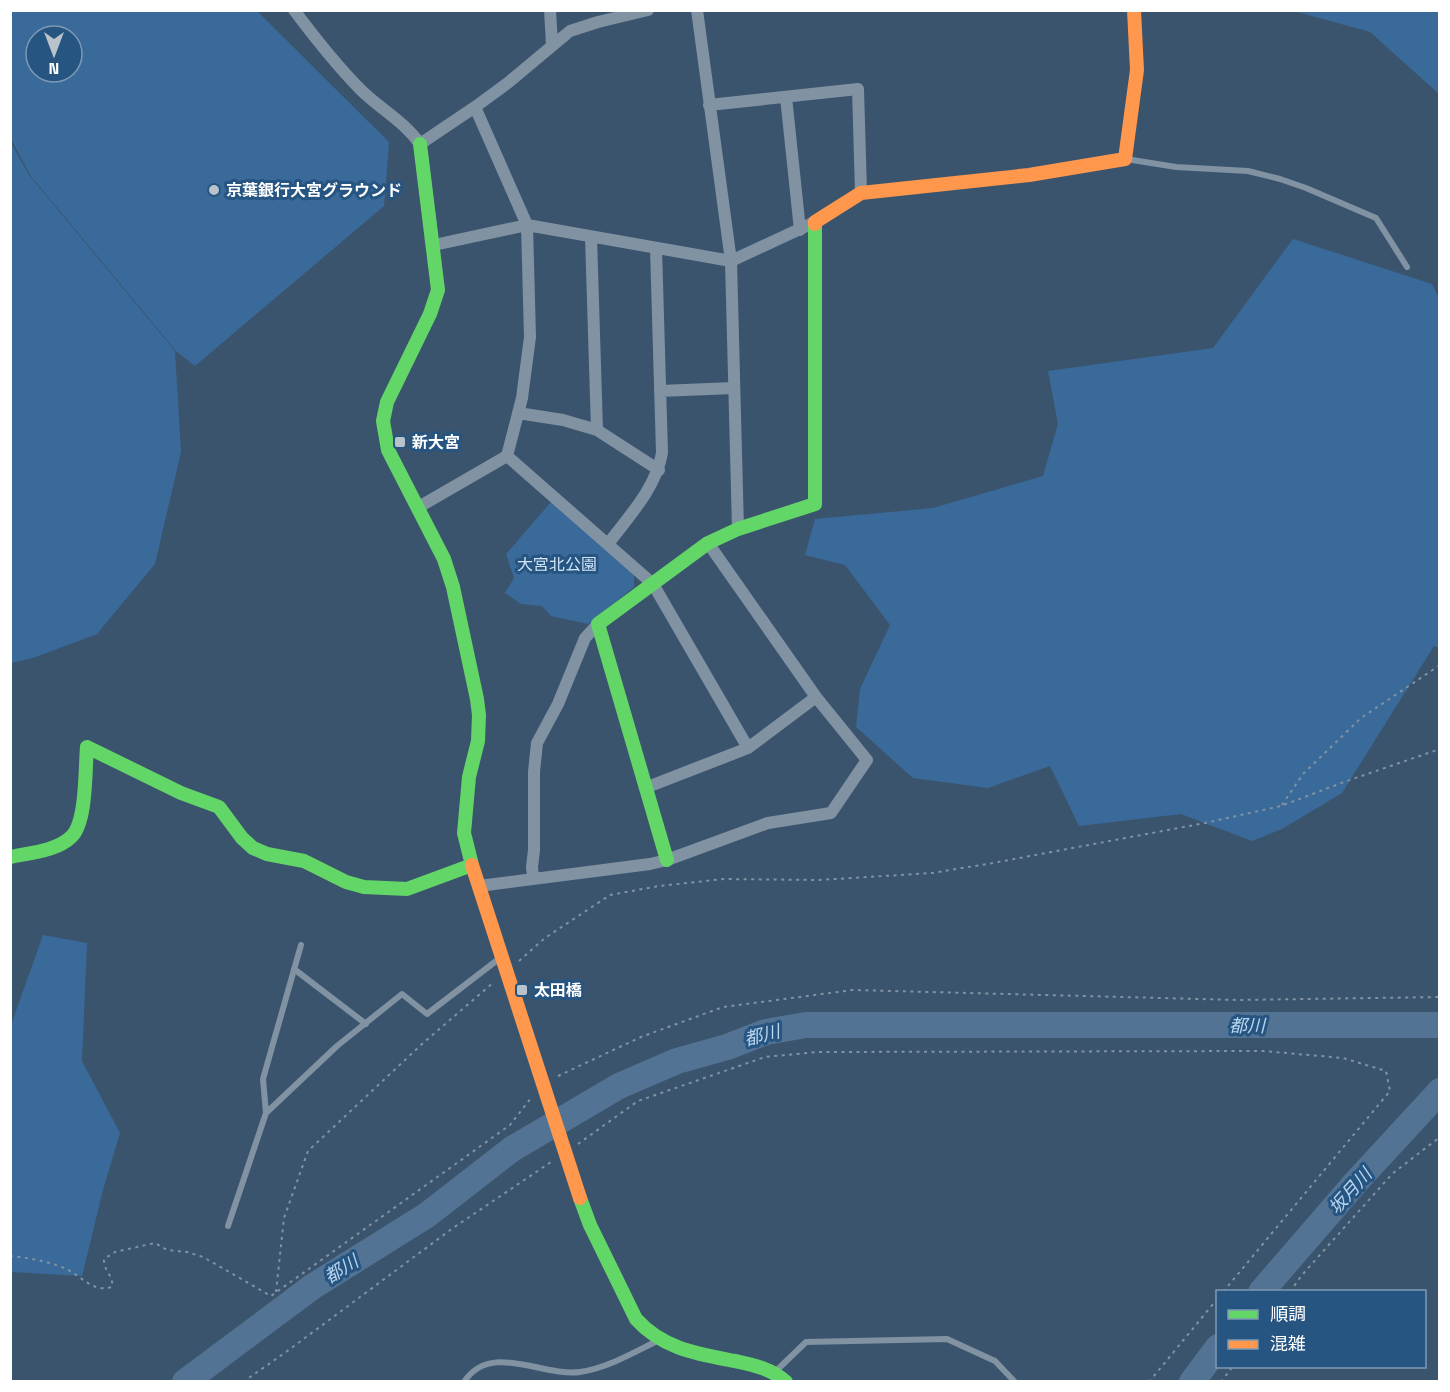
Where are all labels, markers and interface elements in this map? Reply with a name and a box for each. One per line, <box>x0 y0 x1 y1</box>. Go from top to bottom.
north arrow <box>24 24 84 84</box>
text: N <box>49 58 59 79</box>
place label: 京葉銀行大宮グラウンド <box>226 180 402 201</box>
marker: 京葉銀行大宮グラウンド <box>207 183 221 197</box>
place label: 新大宮 <box>412 432 460 453</box>
marker: 新大宮 <box>393 435 407 449</box>
park label: 大宮北公園 <box>517 554 597 575</box>
place label: 太田橋 <box>534 980 582 1001</box>
marker: 太田橋 <box>515 983 529 997</box>
water label: 都川 <box>1229 1014 1267 1037</box>
water label: 都川 <box>742 1019 784 1051</box>
water label: 坂月川 <box>1323 1162 1378 1219</box>
water label: 都川 <box>320 1249 364 1288</box>
legend <box>1216 1290 1426 1368</box>
text: 順調 <box>1270 1302 1306 1325</box>
text: 混雑 <box>1270 1332 1306 1355</box>

